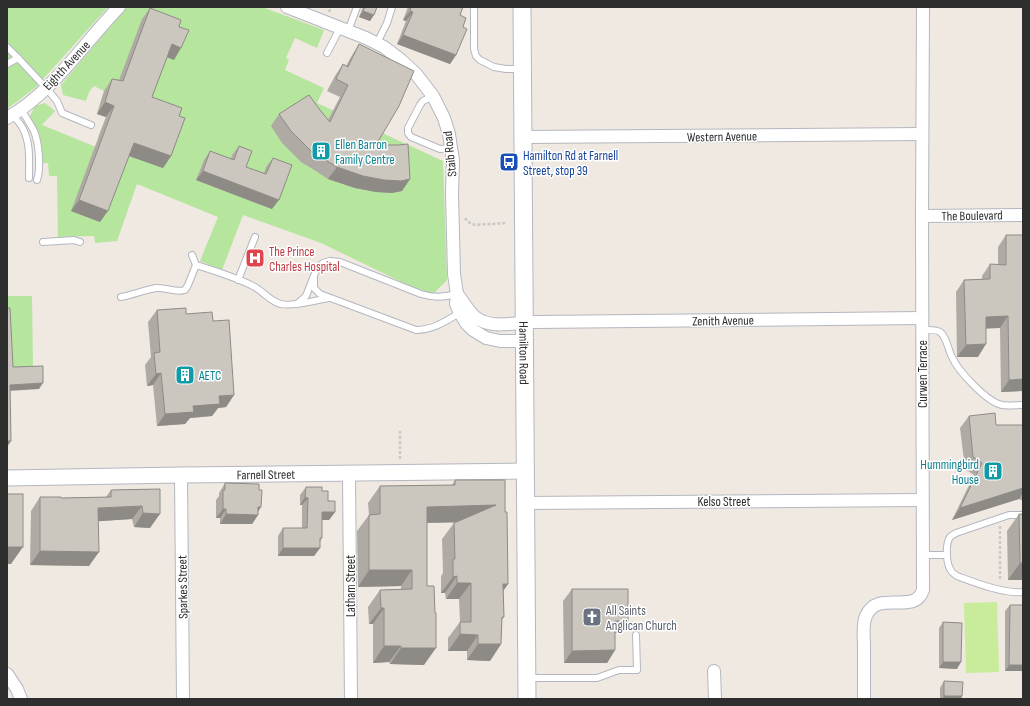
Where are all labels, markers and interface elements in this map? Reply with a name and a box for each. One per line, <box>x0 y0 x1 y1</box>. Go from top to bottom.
street label: Eighth Avenue <box>40 38 94 94</box>
street label: Western Avenue <box>687 128 757 146</box>
street label: Staib Road <box>440 130 460 178</box>
place label: Ellen Barron Family Centre <box>335 137 395 168</box>
building icon: Ellen Barron Family Centre <box>310 140 332 162</box>
place label: Hamilton Rd at Farnell Street, stop 39 <box>523 148 618 179</box>
bus stop icon: Hamilton Rd at Farnell Street, stop 39 <box>498 151 520 173</box>
street label: The Boulevard <box>941 207 1003 225</box>
place label: The Prince Charles Hospital <box>269 244 340 275</box>
hospital icon: The Prince Charles Hospital <box>244 247 266 269</box>
street label: Zenith Avenue <box>692 312 754 330</box>
street label: Hamilton Road <box>515 321 532 385</box>
street label: Curwen Terrace <box>915 340 931 408</box>
building icon: AETC <box>174 364 196 386</box>
place label: AETC <box>198 368 221 384</box>
place label: Hummingbird House <box>920 457 979 488</box>
building icon: Hummingbird House <box>982 460 1004 482</box>
street label: Farnell Street <box>237 467 295 483</box>
street label: Kelso Street <box>698 494 750 510</box>
street label: Sparkes Street <box>174 555 192 619</box>
street label: Latham Street <box>343 555 359 617</box>
place label: All Saints Anglican Church <box>605 603 677 634</box>
church icon: All Saints Anglican Church <box>581 606 603 628</box>

